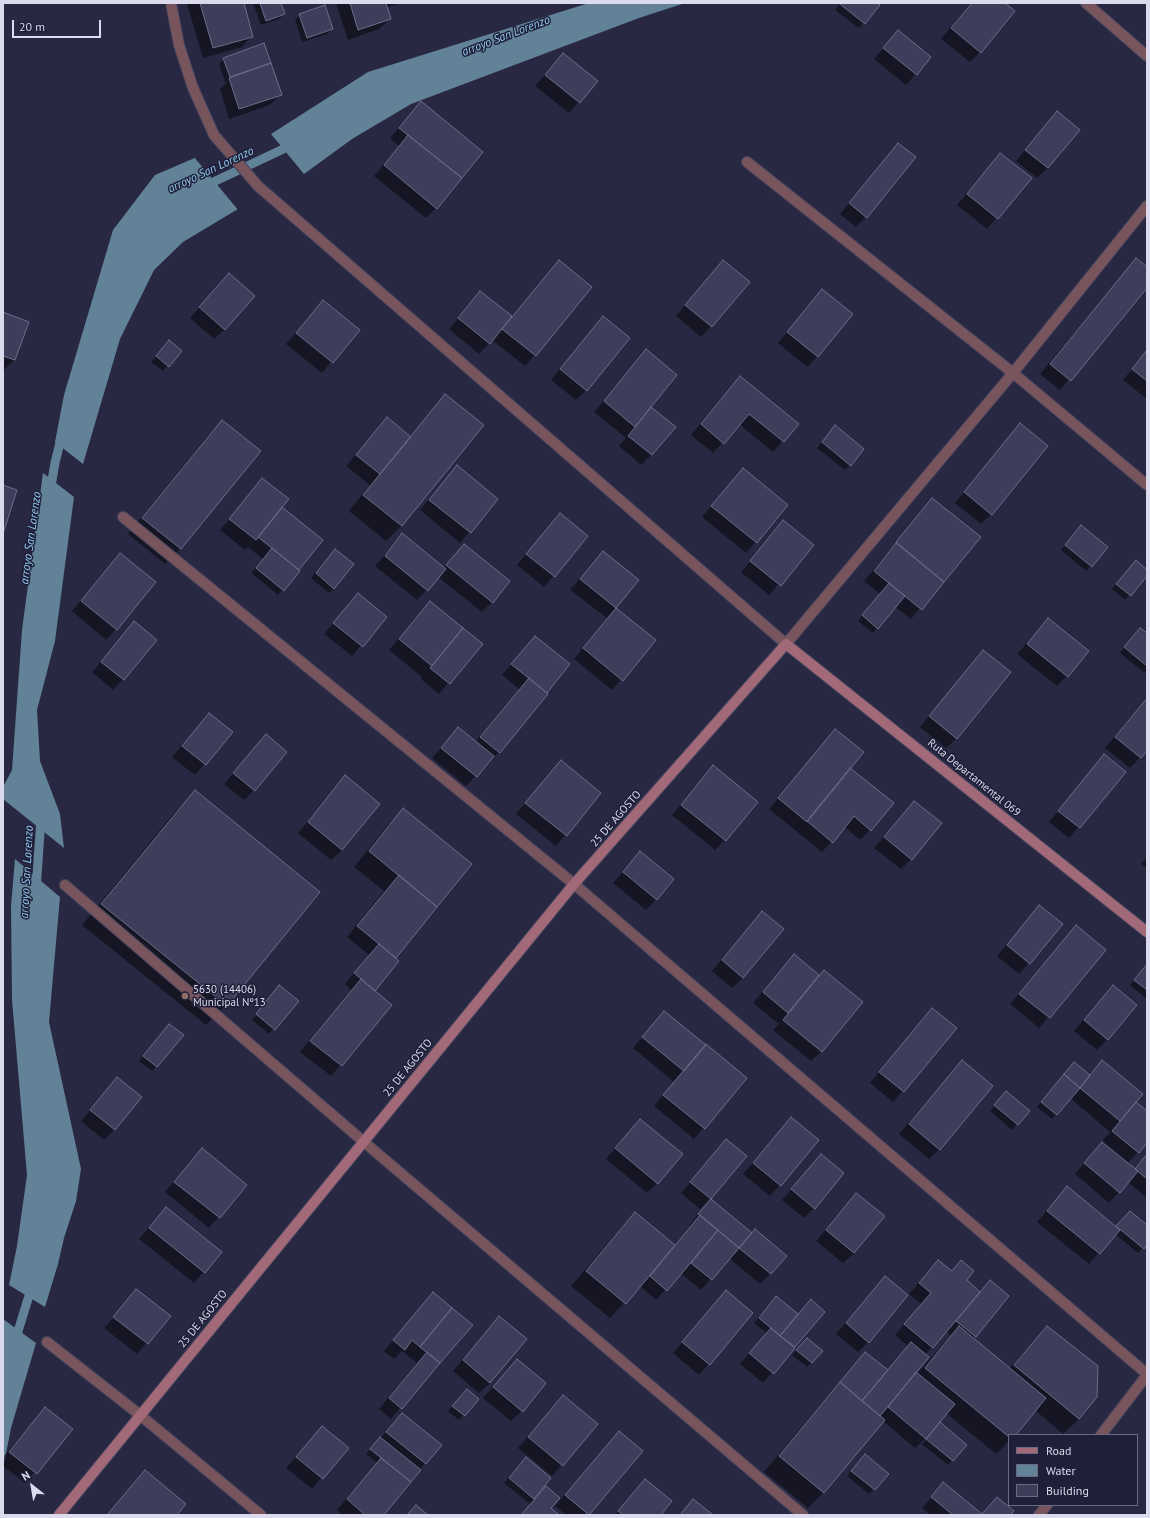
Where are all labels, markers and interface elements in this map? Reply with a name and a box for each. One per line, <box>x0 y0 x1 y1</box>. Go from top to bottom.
scale bar <box>14 12 103 38</box>
water label: arroyo San Lorenzo <box>460 13 552 59</box>
text: 20 m <box>19 19 45 34</box>
water label: arroyo San Lorenzo <box>166 144 256 196</box>
water label: arroyo San Lorenzo <box>17 491 45 585</box>
street label: Ruta Departamental 069 <box>925 736 1023 820</box>
street label: 25 DE AGOSTO <box>588 788 644 850</box>
water label: arroyo San Lorenzo <box>17 825 37 919</box>
place label: 5630 (14406) Municipal Nº13 <box>193 983 266 1009</box>
marker: 5630 (14406) Municipal Nº13 <box>180 991 190 1001</box>
street label: 25 DE AGOSTO <box>381 1037 435 1099</box>
street label: 25 DE AGOSTO <box>176 1288 230 1350</box>
legend <box>1008 1434 1138 1506</box>
text: Road <box>1046 1443 1071 1458</box>
text: Water <box>1046 1463 1076 1478</box>
north arrow <box>12 1466 52 1506</box>
text: N <box>19 1468 33 1484</box>
text: Building <box>1046 1483 1089 1498</box>

